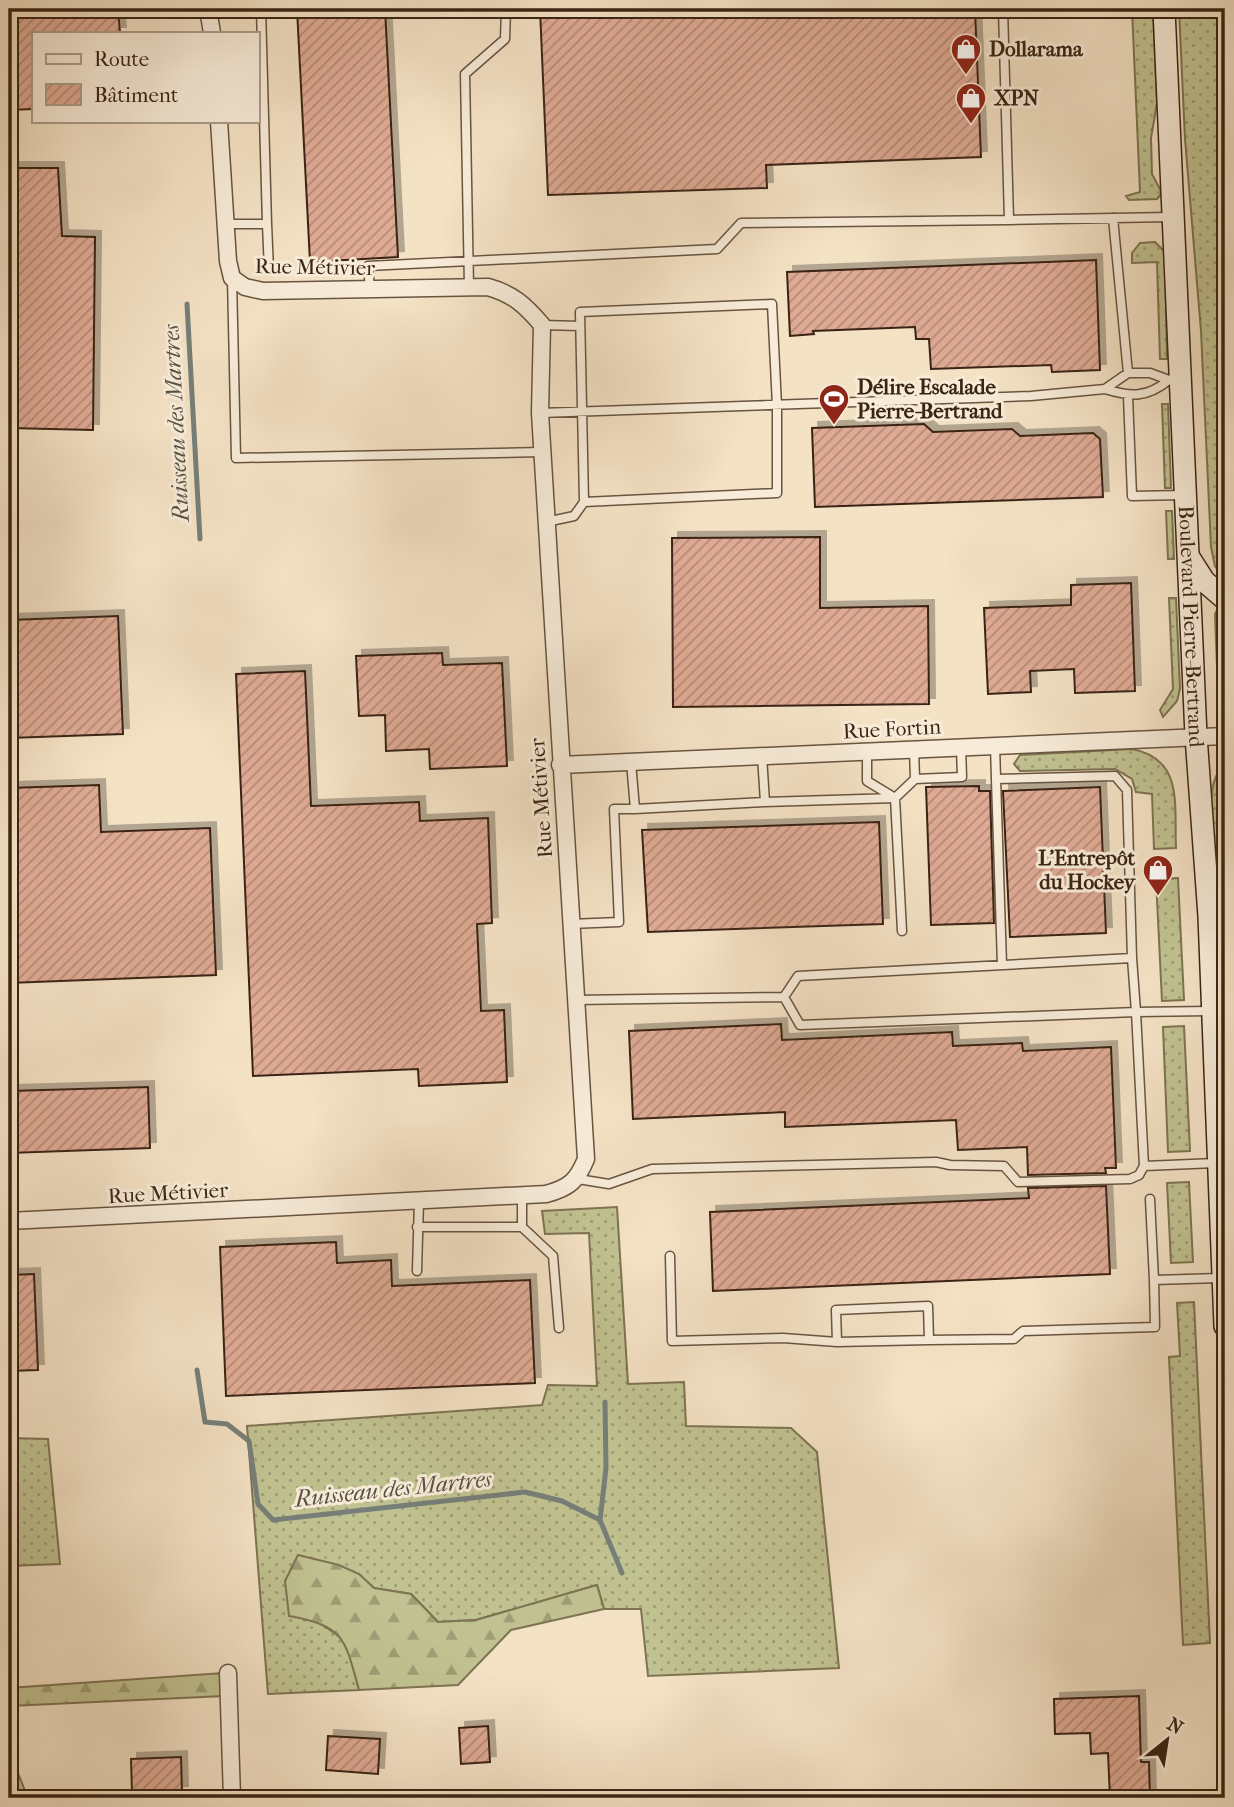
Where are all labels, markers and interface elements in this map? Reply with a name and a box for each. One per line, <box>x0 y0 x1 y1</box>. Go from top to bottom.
legend <box>32 32 259 122</box>
shop icon: Dollarama <box>949 32 983 76</box>
place label: Dollarama <box>989 37 1084 61</box>
text: Route <box>94 47 149 71</box>
shop icon: XPN <box>954 81 988 125</box>
text: Bâtiment <box>94 83 179 107</box>
place label: XPN <box>993 86 1039 110</box>
street label: Rue Métivier <box>255 254 375 280</box>
water label: Ruisseau des Martres <box>157 323 195 524</box>
place label: Délire Escalade Pierre-Bertrand <box>857 375 1003 423</box>
sports icon: Délire Escalade Pierre-Bertrand <box>817 382 851 426</box>
street label: Boulevard Pierre-Bertrand <box>1174 505 1209 749</box>
street label: Rue Fortin <box>842 714 942 744</box>
street label: Rue Métivier <box>525 737 557 859</box>
place label: L'Entrepôt du Hockey <box>1038 846 1137 894</box>
shop icon: L'Entrepôt du Hockey <box>1141 853 1175 897</box>
street label: Rue Métivier <box>107 1178 229 1208</box>
water label: Ruisseau des Martres <box>291 1465 494 1513</box>
north arrow <box>1132 1706 1202 1776</box>
text: N <box>1163 1713 1187 1740</box>

